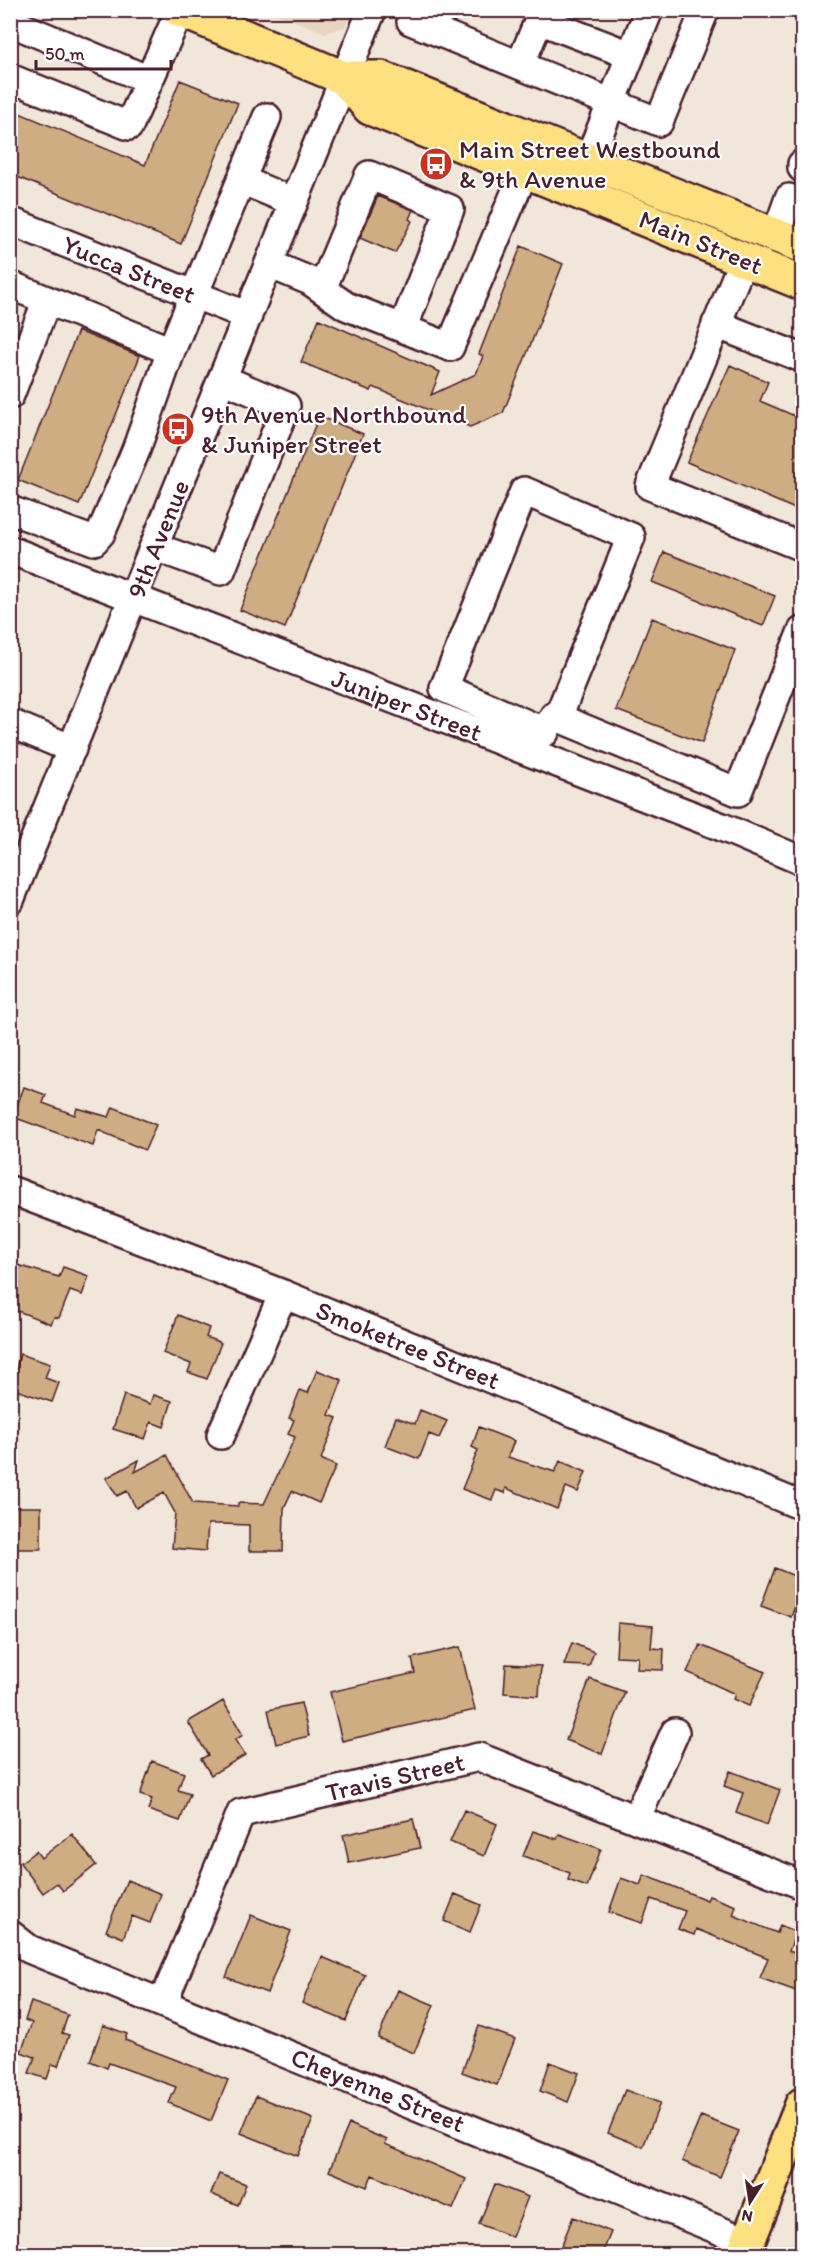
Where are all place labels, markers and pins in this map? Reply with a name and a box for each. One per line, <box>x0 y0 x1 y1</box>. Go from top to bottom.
place label: Main Street Westbound & 9th Avenue <box>459 133 720 195</box>
bus stop icon: Main Street Westbound & 9th Avenue <box>418 146 454 182</box>
place label: 9th Avenue Northbound & Juniper Street <box>201 398 467 460</box>
bus stop icon: 9th Avenue Northbound & Juniper Street <box>160 411 196 447</box>

